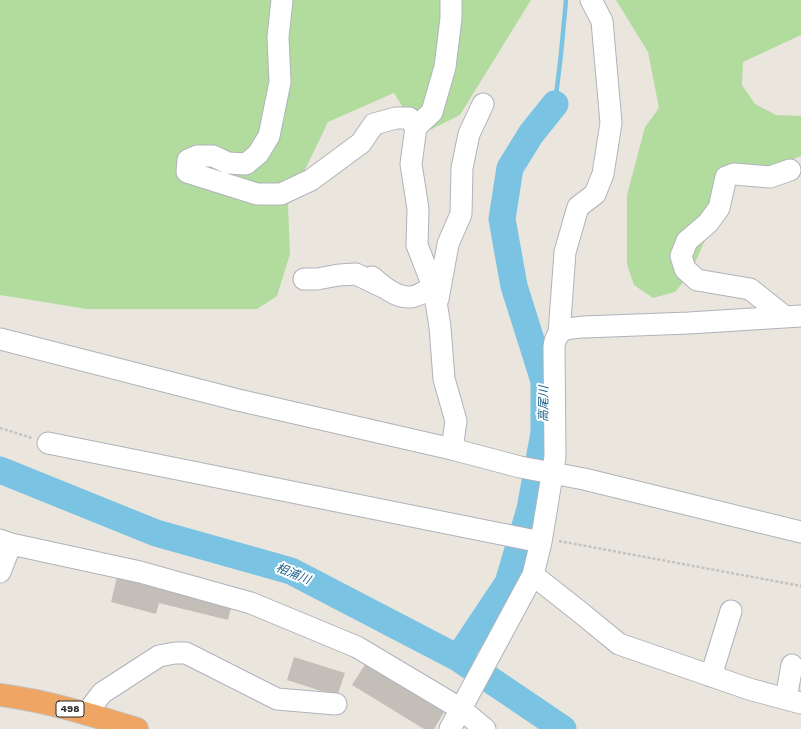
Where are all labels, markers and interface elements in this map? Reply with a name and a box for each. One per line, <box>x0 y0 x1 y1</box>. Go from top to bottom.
water label: 高尾川 <box>536 386 552 422</box>
water label: 相浦川 <box>274 561 312 587</box>
road number: 498 <box>56 701 84 717</box>

